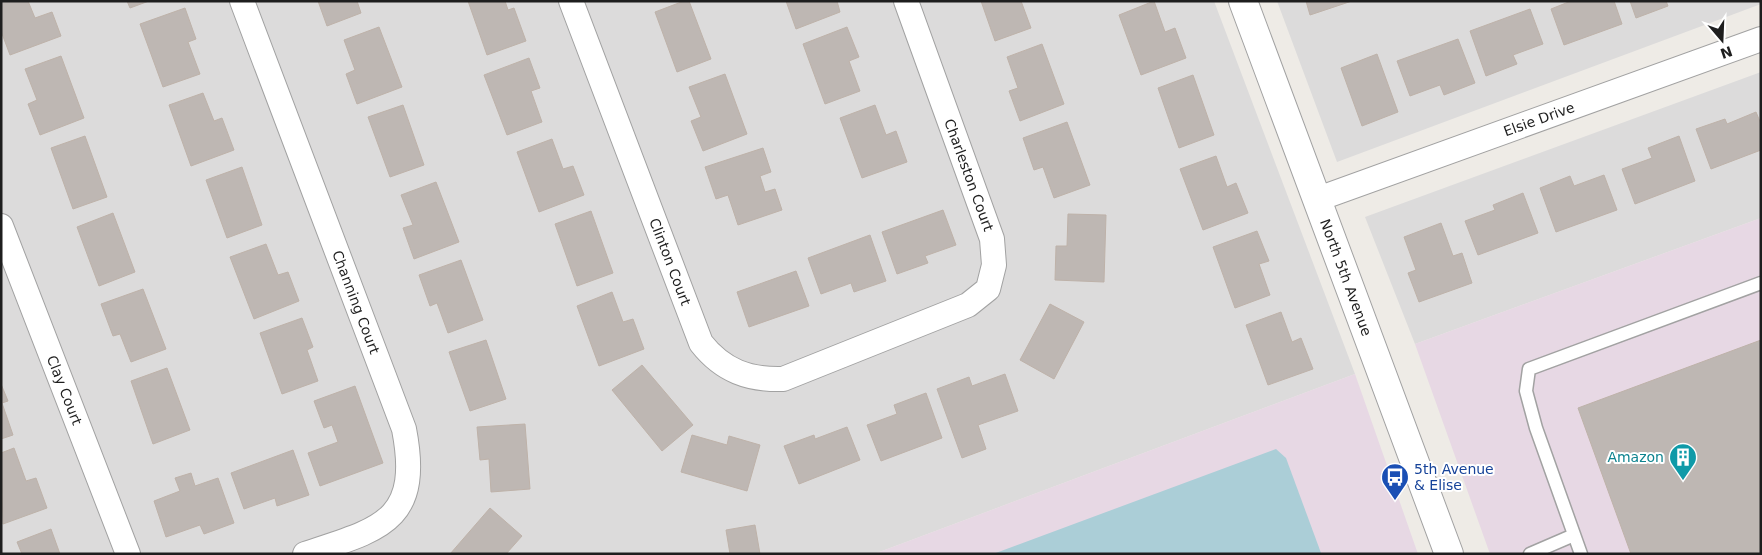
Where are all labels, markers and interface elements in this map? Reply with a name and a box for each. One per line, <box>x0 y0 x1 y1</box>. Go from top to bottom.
north arrow <box>1697 15 1747 65</box>
text: N <box>1718 43 1734 62</box>
street label: Elsie Drive <box>1501 99 1577 139</box>
street label: Charleston Court <box>941 117 997 234</box>
street label: Clinton Court <box>646 216 694 308</box>
street label: North 5th Avenue <box>1317 217 1375 338</box>
street label: Channing Court <box>329 248 383 357</box>
street label: Clay Court <box>44 353 85 428</box>
building icon: Amazon <box>1668 442 1698 481</box>
place label: Amazon <box>1607 449 1664 465</box>
place label: 5th Avenue & Elise <box>1414 461 1494 493</box>
bus stop icon: 5th Avenue & Elise <box>1380 462 1410 501</box>

